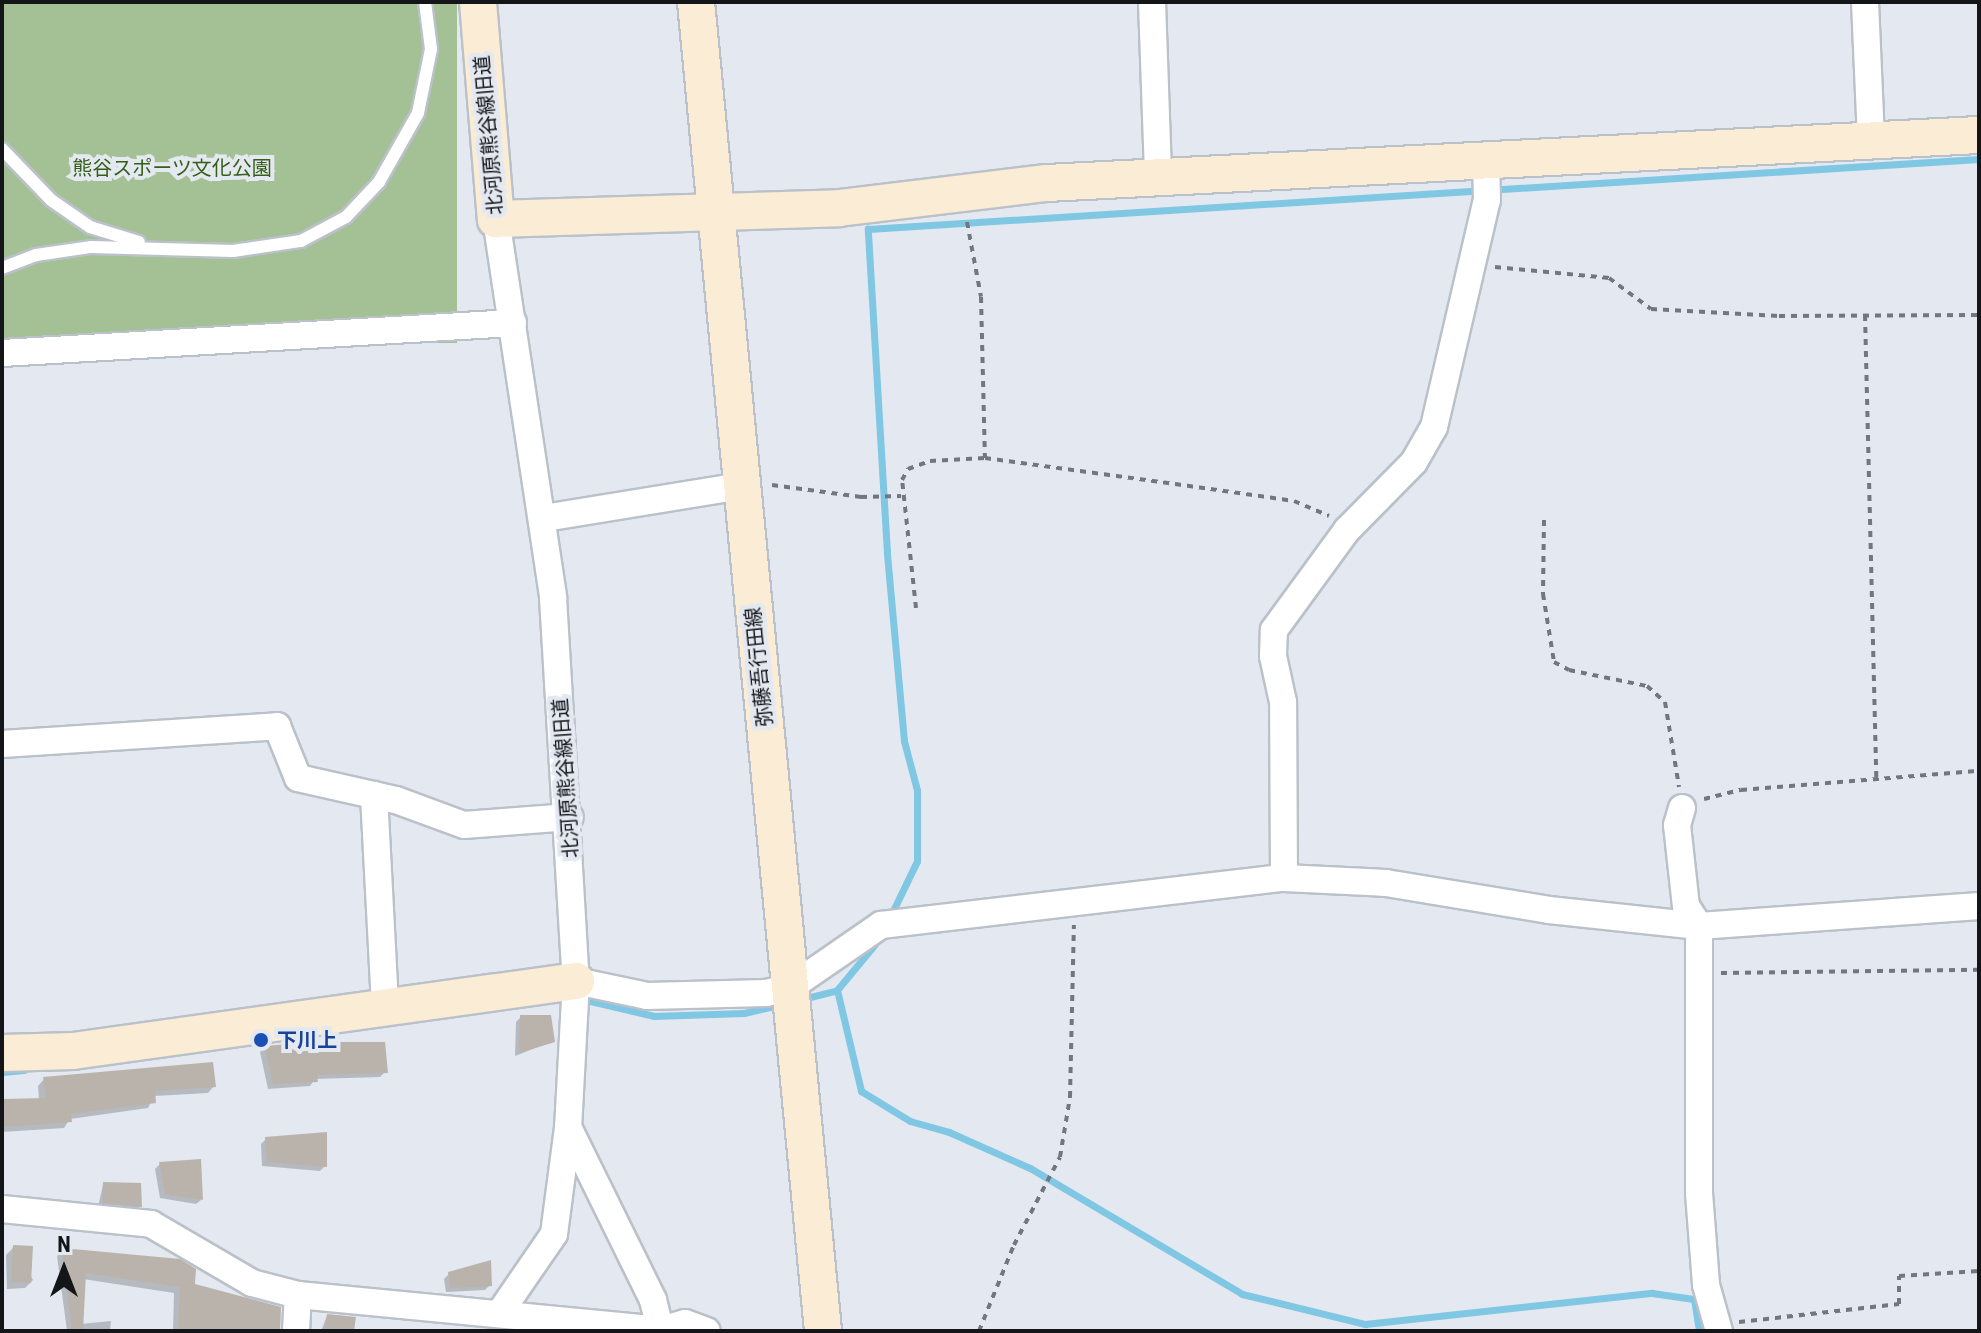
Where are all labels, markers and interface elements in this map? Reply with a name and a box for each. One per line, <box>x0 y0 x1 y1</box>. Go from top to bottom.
street label: 北河原熊谷線旧道 <box>470 54 508 216</box>
park label: 熊谷スポーツ文化公園 <box>72 156 272 180</box>
street label: 弥藤吾行田線 <box>741 606 777 728</box>
street label: 北河原熊谷線旧道 <box>548 697 584 859</box>
place label: 下川上 <box>277 1028 337 1052</box>
marker: 下川上 <box>252 1031 270 1049</box>
north arrow <box>24 1229 104 1309</box>
text: N <box>57 1232 71 1257</box>

